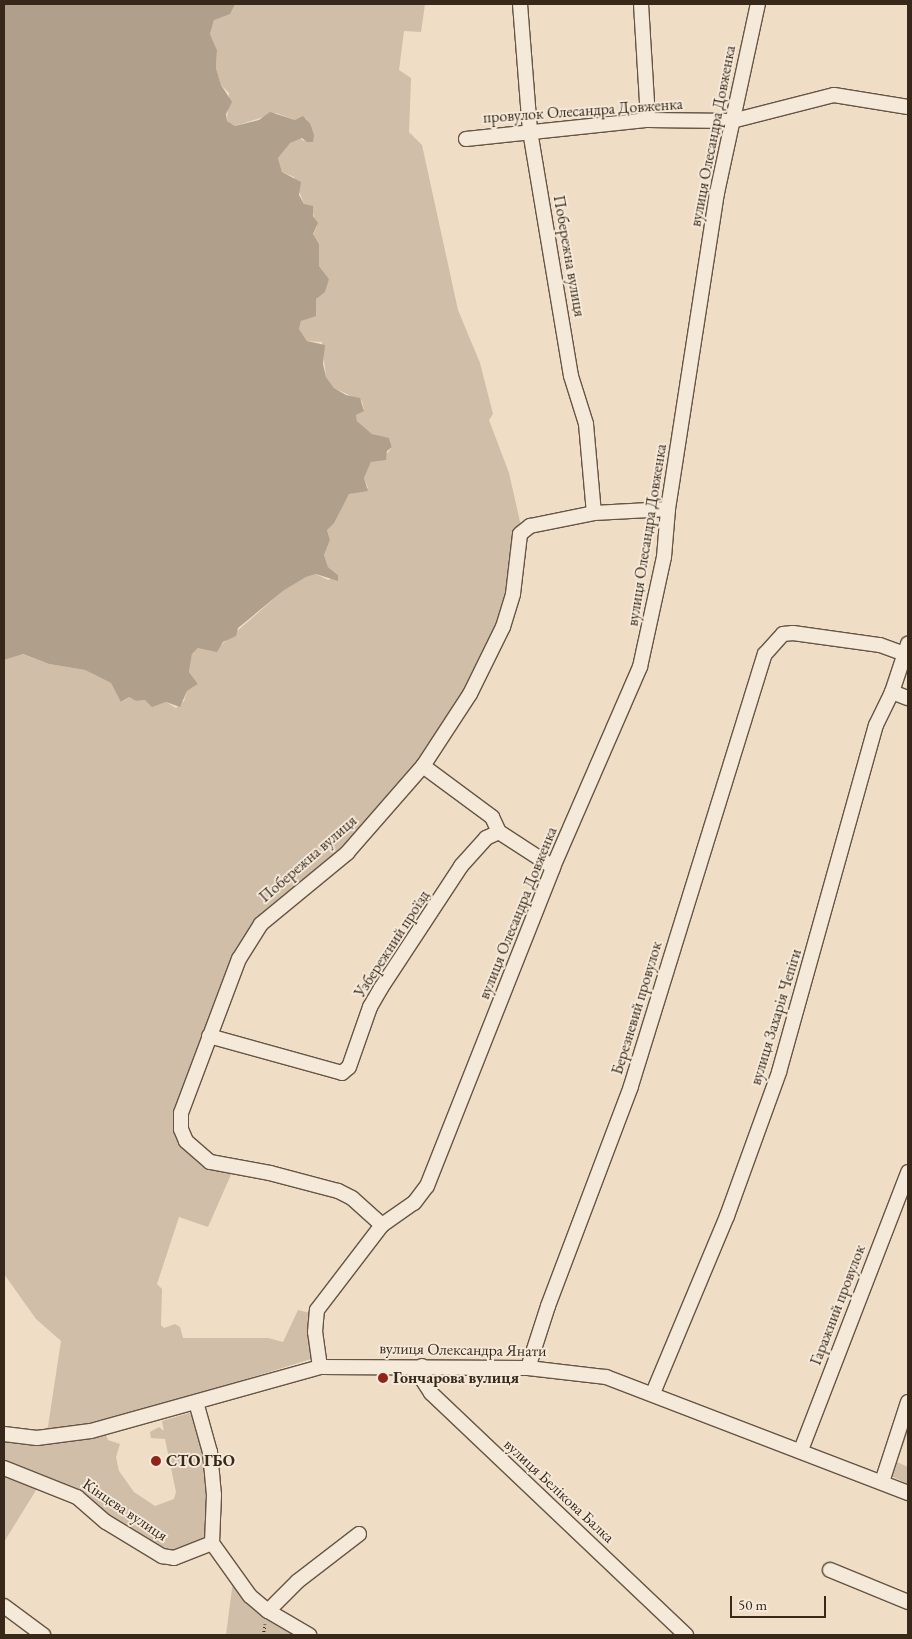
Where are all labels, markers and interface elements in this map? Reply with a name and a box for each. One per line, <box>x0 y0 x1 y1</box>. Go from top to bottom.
street label: вулиця Олесандра Довженка <box>686 44 740 228</box>
street label: провулок Олесандра Довженка <box>482 94 684 128</box>
street label: Побережна вулиця <box>549 194 589 318</box>
street label: вулиця Олесандра Довженка <box>623 443 671 627</box>
street label: Побережна вулиця <box>255 811 361 907</box>
street label: вулиця Олесандра Довженка <box>475 824 561 1002</box>
street label: Узбережний проїзд <box>350 887 434 1001</box>
street label: Березневий провулок <box>608 939 666 1077</box>
street label: вулиця Захарія Чепіги <box>746 947 806 1087</box>
street label: Гаражний провулок <box>806 1242 870 1368</box>
street label: вулиця Олександра Янати <box>379 1339 547 1361</box>
place label: Гончарова вулиця <box>393 1368 519 1388</box>
marker: Гончарова вулиця <box>377 1372 389 1384</box>
street label: вулиця Белікова Балка <box>500 1435 618 1547</box>
place label: СТО ГБО <box>166 1451 235 1471</box>
marker: СТО ГБО <box>150 1455 162 1467</box>
street label: Кінцева вулиця <box>79 1475 171 1545</box>
scale bar <box>732 1586 828 1618</box>
text: 50 m <box>738 1595 767 1614</box>

